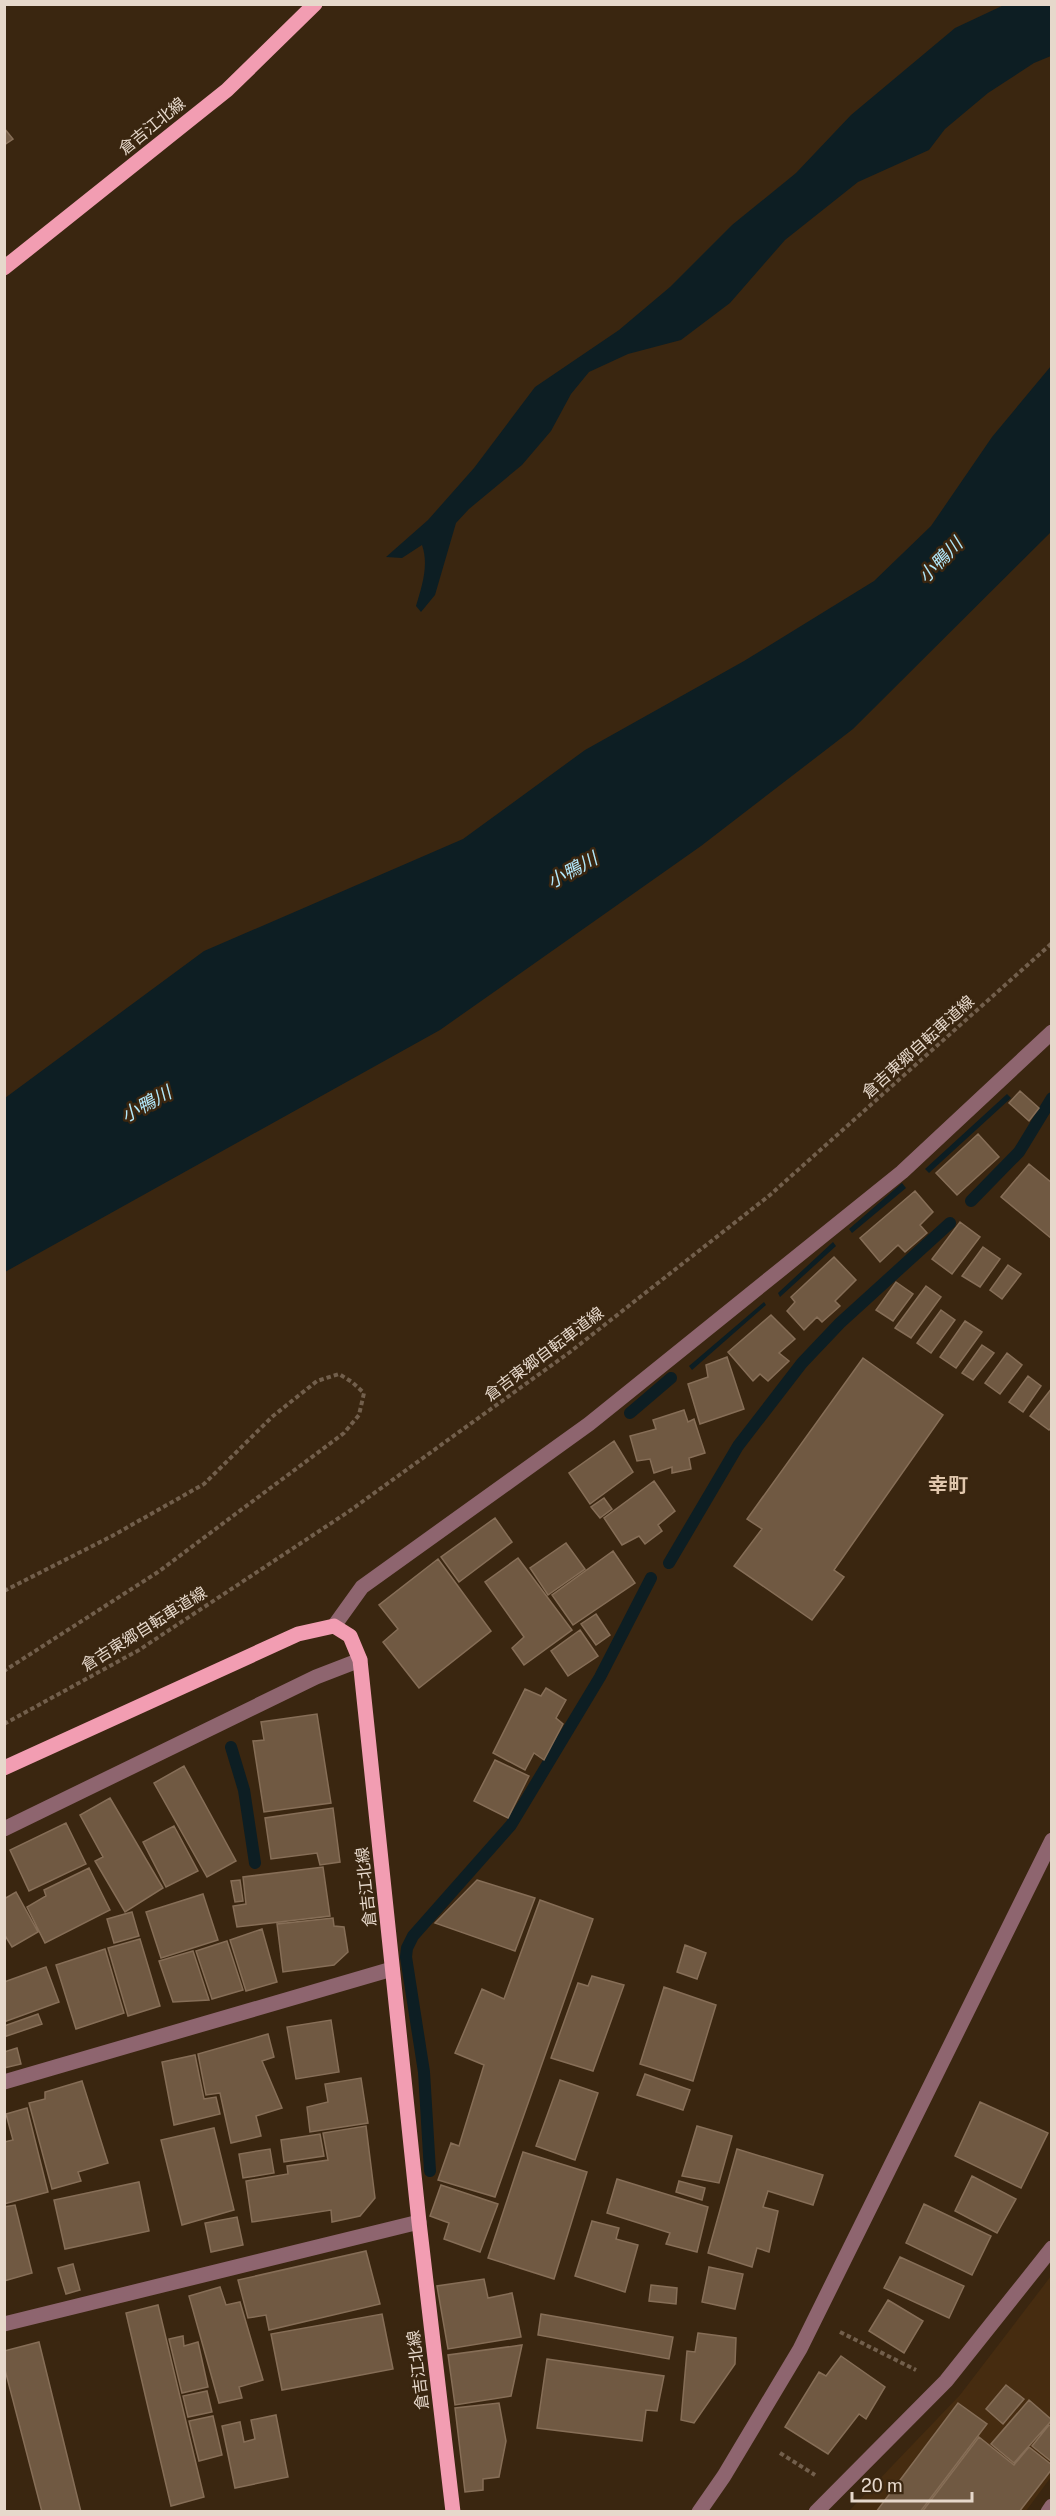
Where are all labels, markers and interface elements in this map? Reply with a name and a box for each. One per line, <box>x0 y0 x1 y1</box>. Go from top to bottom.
street label: 倉吉江北線 <box>115 93 189 159</box>
water label: 小鴨川 <box>914 532 968 587</box>
water label: 小鴨川 <box>543 847 602 892</box>
street label: 倉吉東郷自転車道線 <box>858 992 978 1102</box>
water label: 小鴨川 <box>117 1081 176 1126</box>
street label: 倉吉東郷自転車道線 <box>481 1303 607 1405</box>
district label: 幸町 <box>928 1473 968 1497</box>
street label: 倉吉東郷自転車道線 <box>78 1583 210 1675</box>
street label: 倉吉江北線 <box>352 1846 380 1928</box>
street label: 倉吉江北線 <box>404 2329 432 2411</box>
scale bar <box>852 2465 972 2503</box>
text: 20 m <box>861 2475 903 2496</box>

